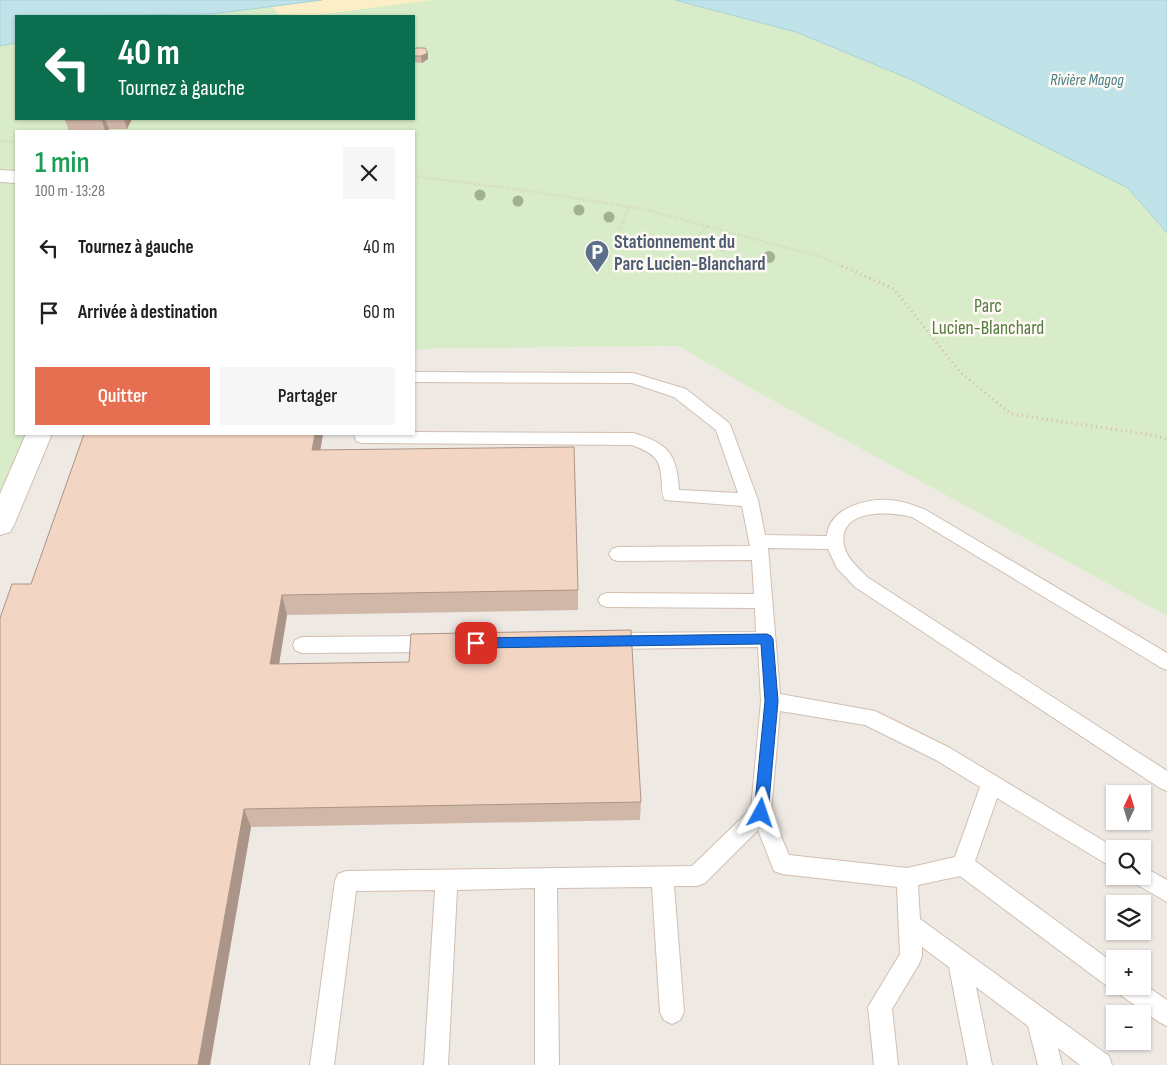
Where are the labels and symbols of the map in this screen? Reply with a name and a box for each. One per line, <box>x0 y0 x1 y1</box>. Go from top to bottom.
water label: Rivière Magog <box>1050 71 1124 90</box>
place label: Stationnement du Parc Lucien-Blanchard <box>614 231 766 276</box>
parking icon: Stationnement du Parc Lucien-Blanchard <box>584 239 610 273</box>
park label: Parc Lucien-Blanchard <box>932 295 1044 340</box>
pin <box>455 622 497 664</box>
north arrow <box>1106 785 1151 830</box>
position arrow <box>734 786 786 838</box>

